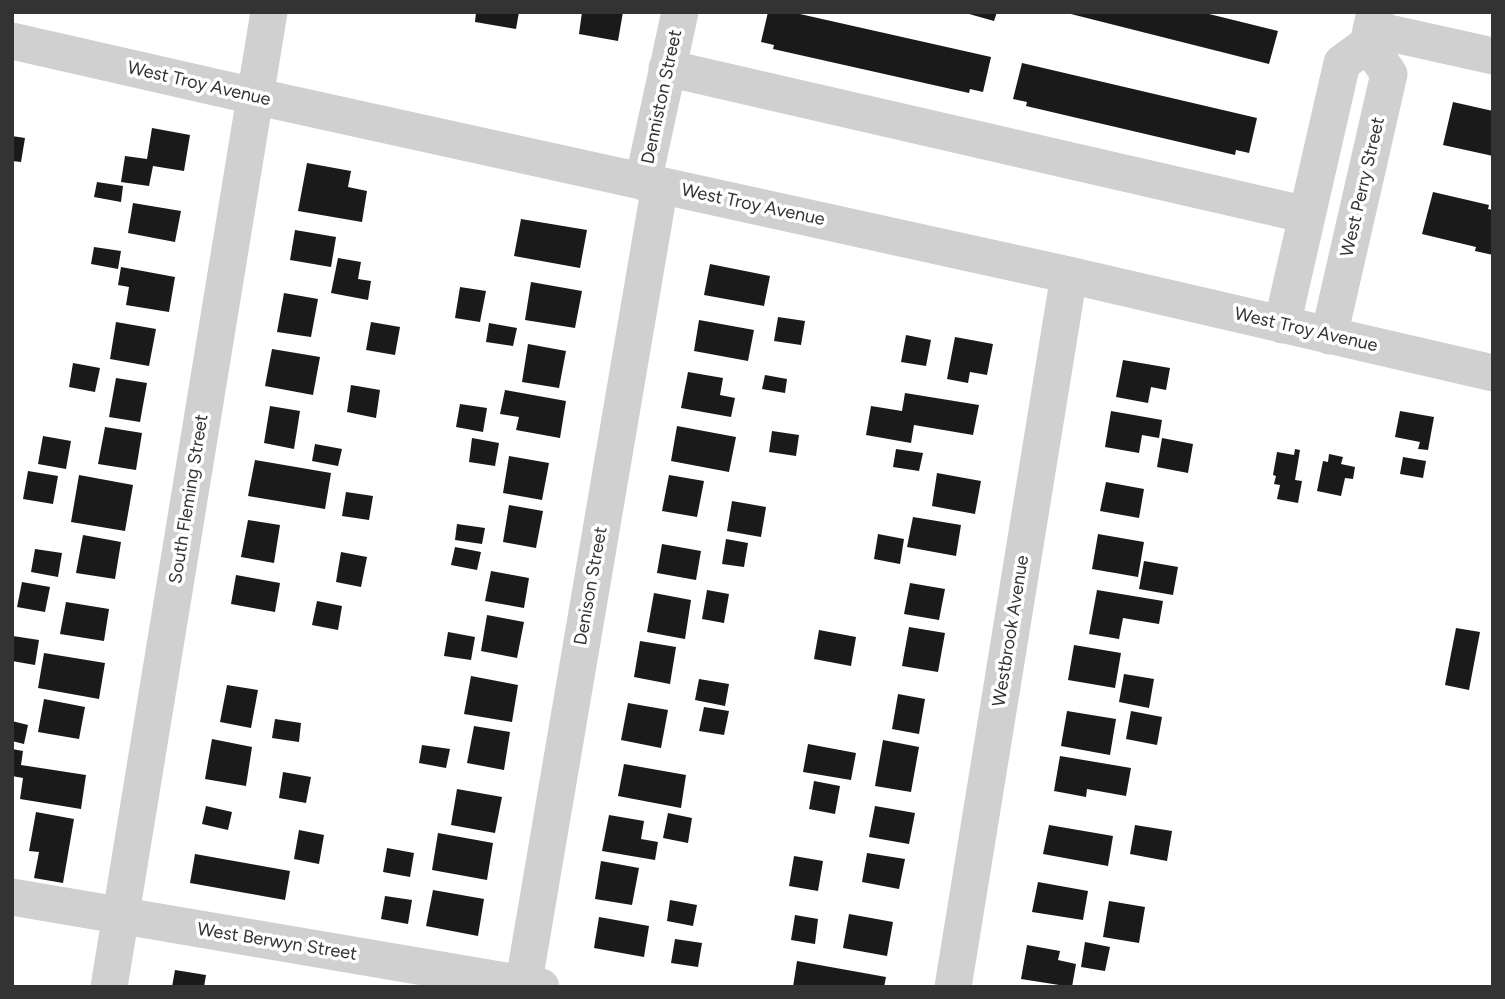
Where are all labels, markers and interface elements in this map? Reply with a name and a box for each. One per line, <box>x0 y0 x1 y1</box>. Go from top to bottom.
street label: Denniston Street <box>637 28 687 166</box>
street label: West Troy Avenue <box>125 57 273 111</box>
street label: West Perry Street <box>1336 115 1390 259</box>
street label: West Troy Avenue <box>679 179 827 231</box>
street label: West Troy Avenue <box>1232 303 1380 357</box>
street label: South Fleming Street <box>165 413 213 585</box>
street label: Denison Street <box>570 525 612 647</box>
street label: Westbrook Avenue <box>988 554 1034 708</box>
street label: West Berwyn Street <box>196 919 358 965</box>

